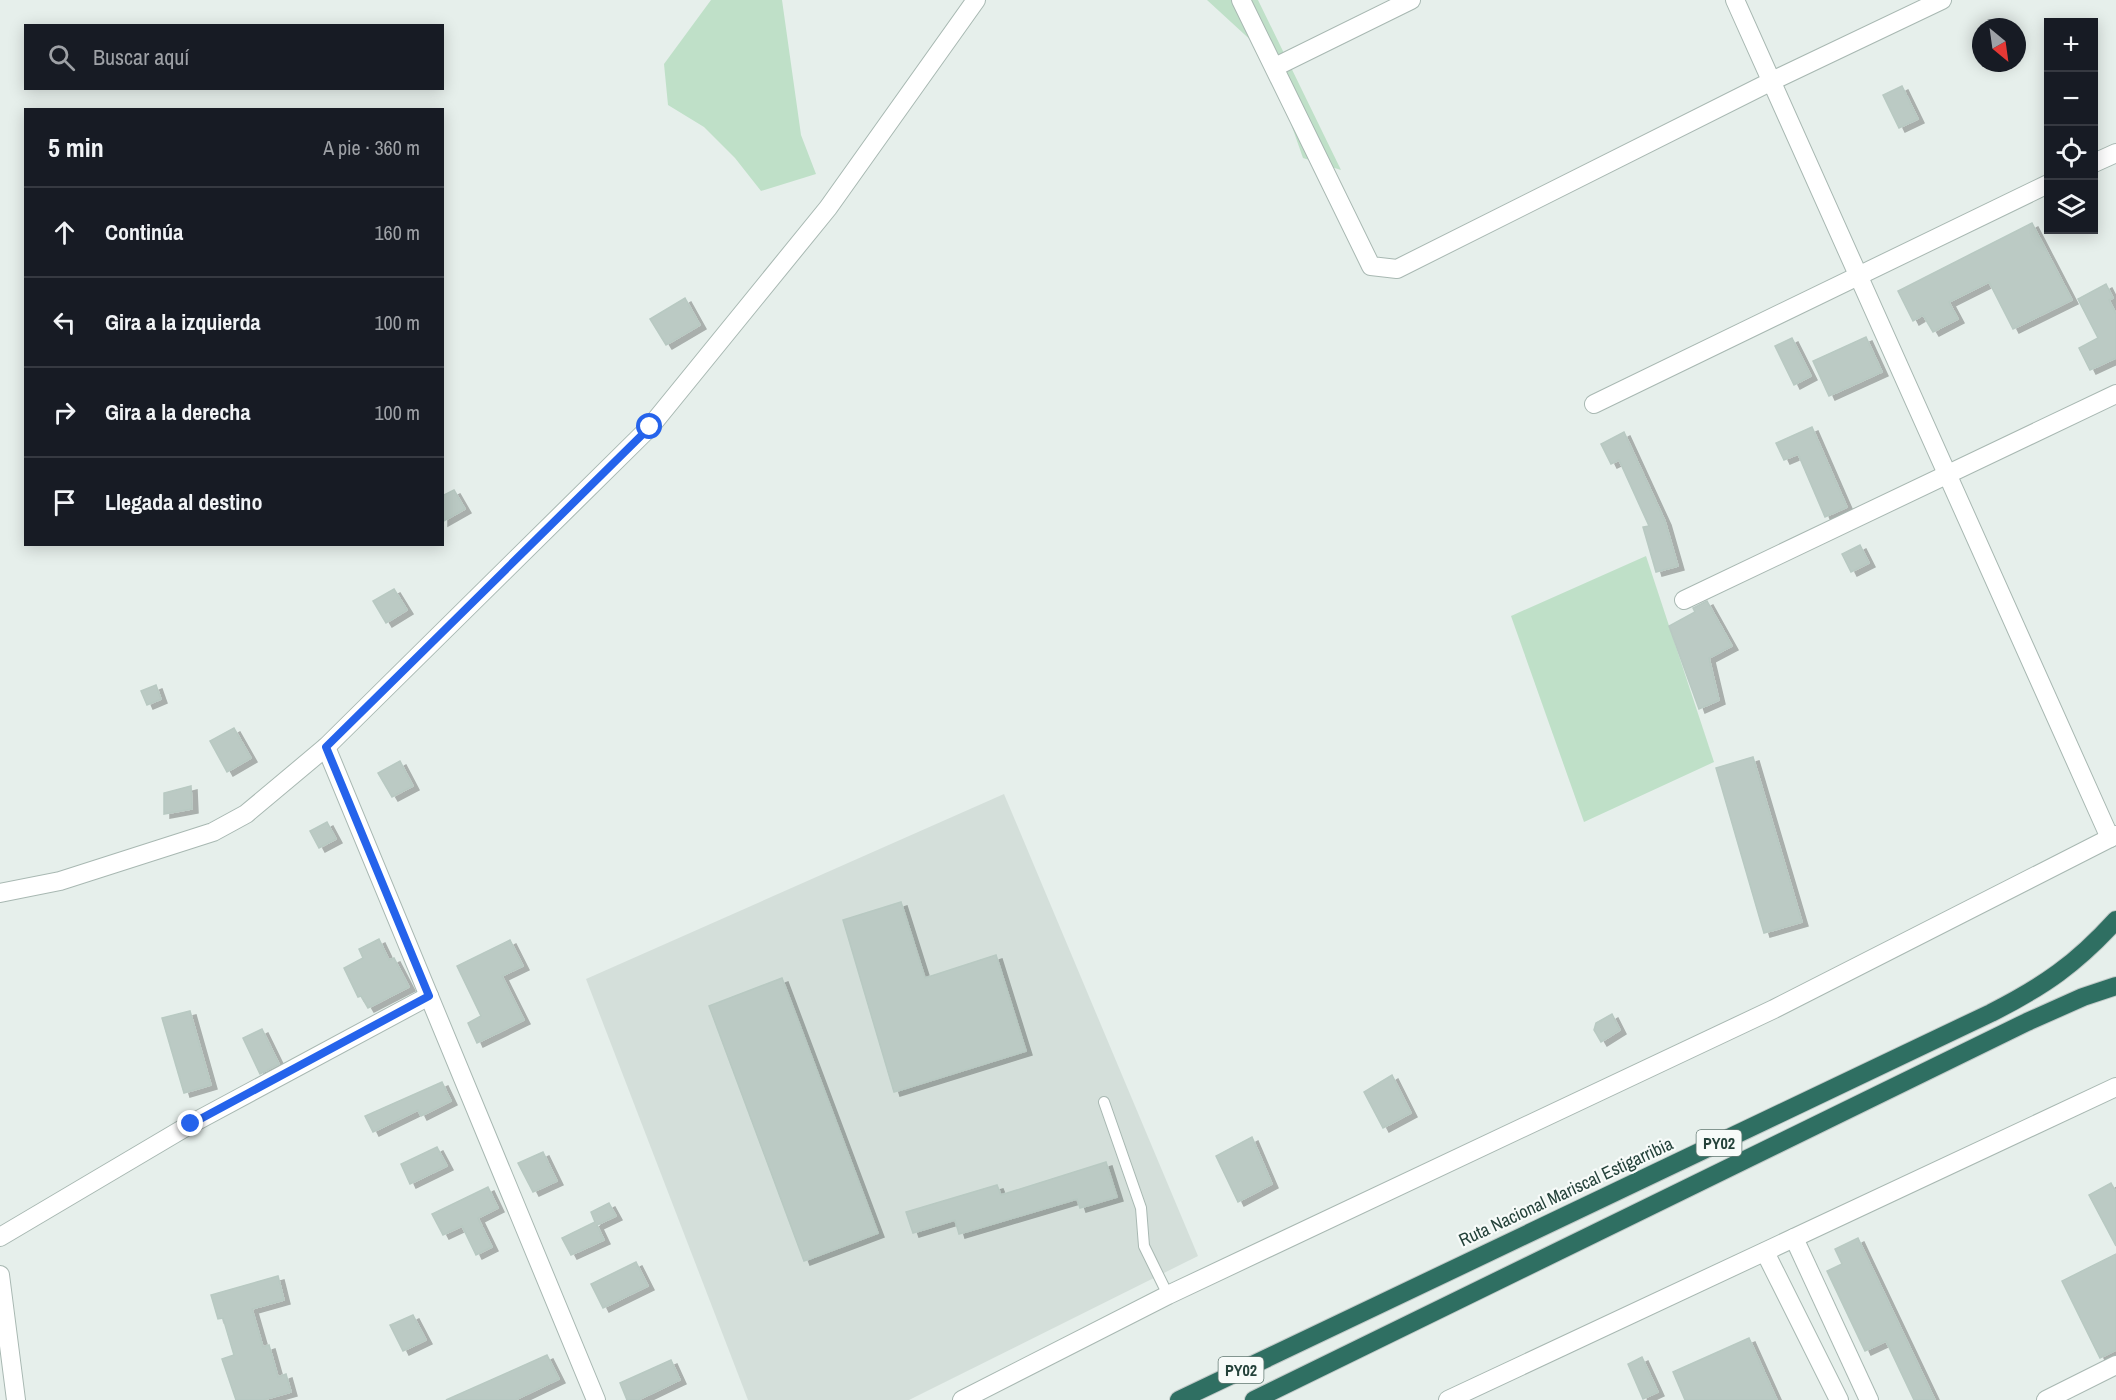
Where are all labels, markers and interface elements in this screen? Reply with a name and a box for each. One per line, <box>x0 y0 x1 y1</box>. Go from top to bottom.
north arrow <box>1972 18 2026 72</box>
map controls <box>2044 18 2098 234</box>
button: + <box>2044 18 2098 72</box>
search box <box>24 24 444 90</box>
icon: search <box>45 41 78 74</box>
text: Buscar aquí <box>93 42 189 72</box>
button: − <box>2044 72 2098 126</box>
button: locate <box>2044 126 2098 180</box>
text: 5 min <box>48 130 104 165</box>
text: A pie · 360 m <box>323 134 420 161</box>
button: layers <box>2044 180 2098 234</box>
icon: ahead <box>48 216 81 249</box>
text: Continúa <box>105 217 183 247</box>
text: 160 m <box>374 219 420 246</box>
icon: left <box>48 306 81 339</box>
text: Gira a la izquierda <box>105 307 260 337</box>
text: 100 m <box>374 309 420 336</box>
icon: right <box>48 396 81 429</box>
text: Gira a la derecha <box>105 397 250 427</box>
text: 100 m <box>374 399 420 426</box>
route start <box>636 413 662 439</box>
icon: arrive <box>48 486 81 519</box>
text: Llegada al destino <box>105 487 262 517</box>
route end <box>177 1110 203 1136</box>
road number: PY02 <box>1696 1130 1742 1156</box>
street label: Ruta Nacional Mariscal Estigarribia <box>1455 1131 1677 1252</box>
road number: PY02 <box>1218 1357 1264 1383</box>

